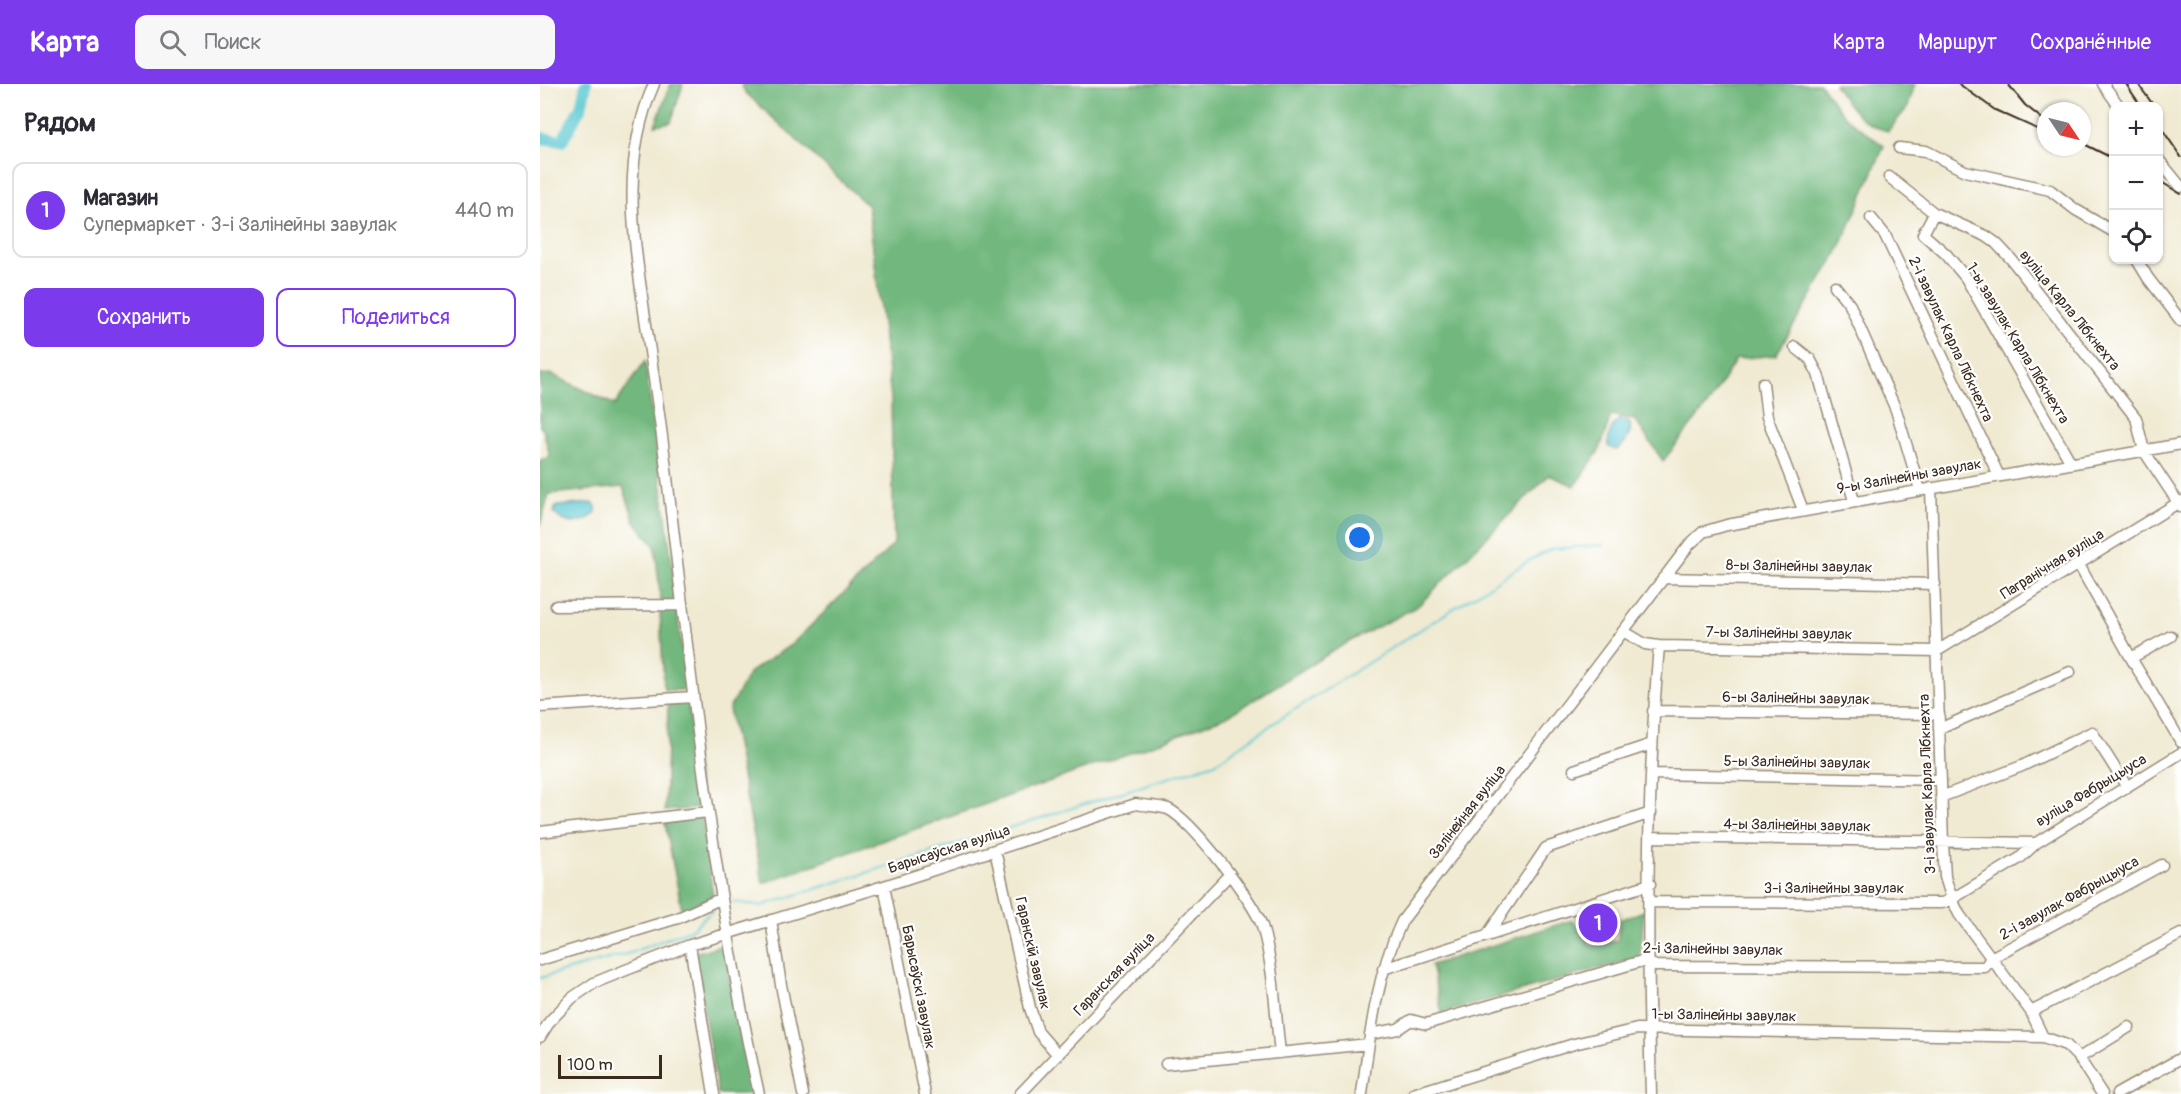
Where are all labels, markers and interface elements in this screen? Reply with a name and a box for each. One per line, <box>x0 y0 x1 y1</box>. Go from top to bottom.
search box <box>135 15 555 69</box>
text: Карта <box>30 25 99 60</box>
icon: search <box>156 26 189 59</box>
text: Поиск <box>204 28 262 56</box>
text: Карта <box>1833 29 1885 56</box>
text: Маршрут <box>1918 29 1997 56</box>
text: Сохранённые <box>2030 29 2151 56</box>
north arrow <box>2037 102 2091 156</box>
map controls <box>2109 102 2163 264</box>
button: + <box>2109 102 2163 156</box>
text: Рядом <box>24 107 96 139</box>
button: − <box>2109 156 2163 210</box>
text: Магазин <box>83 184 158 212</box>
text: 1 <box>42 198 49 223</box>
text: 440 m <box>455 198 514 223</box>
button: locate <box>2109 210 2163 264</box>
text: Супермаркет · 3-і Залінейны завулак <box>83 212 398 237</box>
street label: вуліца Карла Лібкнехта <box>2015 246 2124 374</box>
street label: 2-і завулак Карла Лібкнехта <box>1904 254 1997 425</box>
street label: 1-ы завулак Карла Лібкнехта <box>1962 259 2073 427</box>
button: Сохранить <box>24 288 264 347</box>
button: Поделиться <box>276 288 516 347</box>
street label: 9-ы Залінейны завулак <box>1835 454 1983 499</box>
your location <box>1345 523 1374 552</box>
street label: Пагранічная вуліца <box>1997 525 2108 604</box>
street label: 8-ы Залінейны завулак <box>1726 556 1873 577</box>
street label: 7-ы Залінейны завулак <box>1705 623 1853 644</box>
street label: 6-ы Залінейны завулак <box>1722 688 1870 709</box>
street label: 3-і завулак Карла Лібкнехта <box>1915 694 1940 874</box>
street label: вуліца Фабрыцыуса <box>2032 750 2150 831</box>
street label: 5-ы Залінейны завулак <box>1723 752 1871 773</box>
street label: Залінейная вуліца <box>1425 761 1510 863</box>
street label: 4-ы Залінейны завулак <box>1723 815 1871 836</box>
street label: Барысаўская вуліца <box>886 821 1013 878</box>
street label: 2-і завулак Фабрыцыуса <box>1996 852 2142 945</box>
street label: 3-і Залінейны завулак <box>1764 879 1904 898</box>
street label: Гаранскій завулак <box>1010 895 1055 1011</box>
pin: 1 <box>1578 900 1618 946</box>
street label: Барысаўскі завулак <box>897 924 940 1051</box>
street label: Гаранская вуліца <box>1070 929 1159 1020</box>
street label: 2-і Залінейны завулак <box>1643 939 1784 960</box>
street label: 1-ы Залінейны завулак <box>1651 1005 1797 1026</box>
scale bar <box>558 1052 662 1080</box>
text: 100 m <box>567 1055 613 1075</box>

